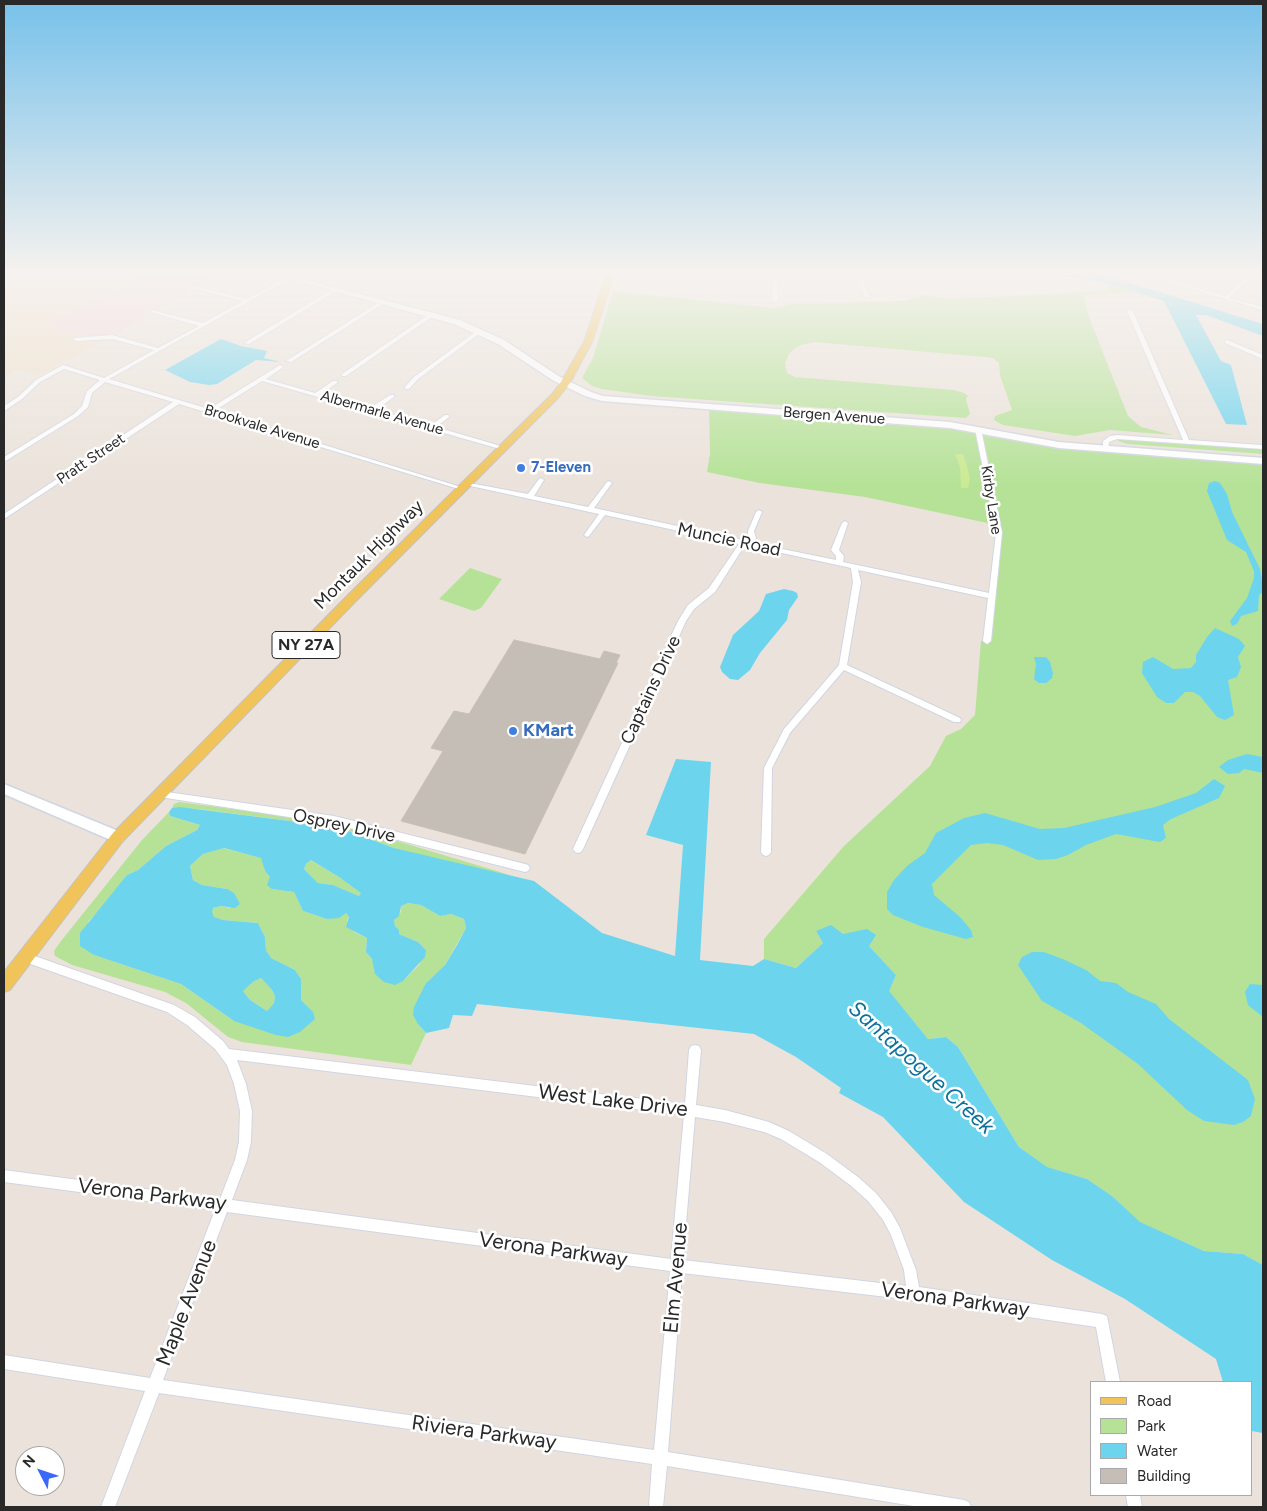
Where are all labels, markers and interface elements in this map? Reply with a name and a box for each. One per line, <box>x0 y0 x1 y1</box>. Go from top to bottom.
street label: Albermarle Avenue <box>319 387 445 439</box>
street label: Brookvale Avenue <box>202 401 322 453</box>
street label: Bergen Avenue <box>782 403 886 429</box>
street label: Pratt Street <box>53 430 129 488</box>
place label: 7-Eleven <box>531 459 591 477</box>
marker: 7-Eleven <box>515 462 527 474</box>
street label: Kirby Lane <box>977 464 1005 536</box>
street label: Montauk Highway <box>310 496 428 614</box>
street label: Muncie Road <box>675 519 783 561</box>
road number: NY 27A <box>272 632 340 658</box>
street label: Captains Drive <box>616 632 686 748</box>
place label: KMart <box>523 720 574 742</box>
marker: KMart <box>507 725 519 737</box>
street label: Osprey Drive <box>291 805 397 847</box>
water label: Santapogue Creek <box>843 996 999 1140</box>
street label: West Lake Drive <box>537 1079 689 1123</box>
street label: Verona Parkway <box>76 1173 228 1217</box>
street label: Elm Avenue <box>659 1222 693 1334</box>
street label: Verona Parkway <box>477 1227 629 1273</box>
street label: Maple Avenue <box>151 1236 223 1370</box>
street label: Verona Parkway <box>879 1277 1031 1323</box>
legend <box>1090 1381 1252 1496</box>
text: Road <box>1137 1392 1172 1410</box>
street label: Riviera Parkway <box>410 1410 558 1456</box>
text: Park <box>1137 1417 1166 1435</box>
text: Water <box>1137 1442 1177 1460</box>
north arrow <box>15 1446 65 1496</box>
text: N <box>19 1452 39 1471</box>
text: Building <box>1137 1467 1191 1485</box>

